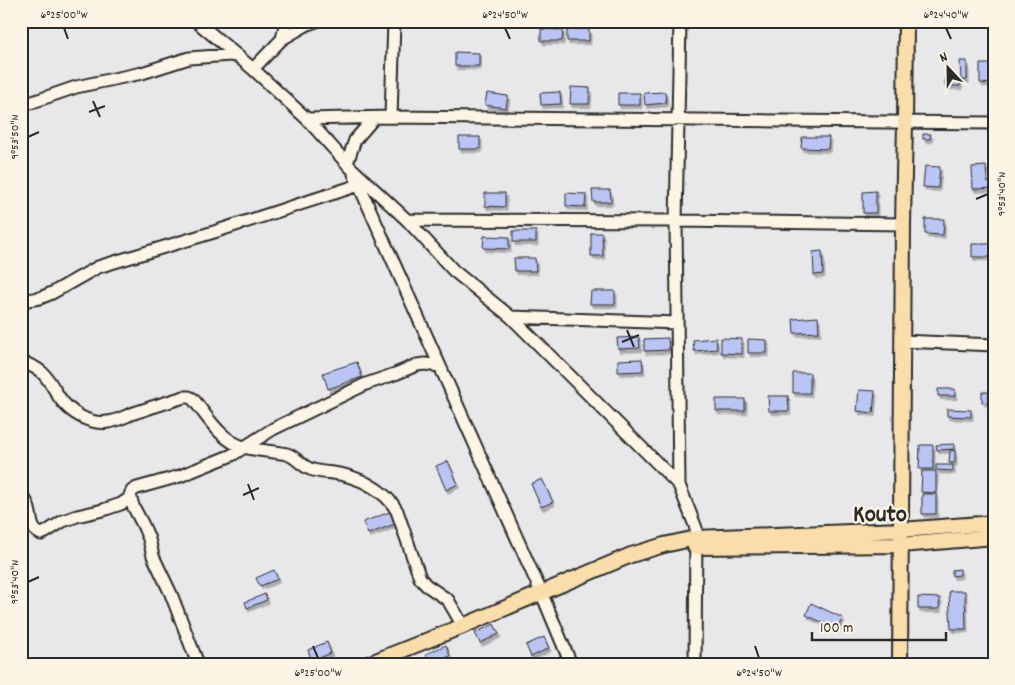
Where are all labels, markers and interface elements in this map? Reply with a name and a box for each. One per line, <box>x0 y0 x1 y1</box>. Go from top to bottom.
text: 6°25'00"W <box>40 7 88 24</box>
text: 6°24'50"W <box>482 7 528 24</box>
text: 6°24'40"W <box>923 7 969 24</box>
north arrow <box>922 42 972 92</box>
text: N <box>937 47 951 68</box>
text: 9°53'50"N <box>7 114 24 159</box>
text: 9°53'40"N <box>994 172 1011 216</box>
district label: Kouto <box>853 498 907 534</box>
text: 9°53'40"N <box>7 560 24 604</box>
scale bar <box>812 610 946 642</box>
text: 100 m <box>820 618 853 640</box>
text: 6°25'00"W <box>294 665 342 682</box>
text: 6°24'50"W <box>736 665 782 682</box>

